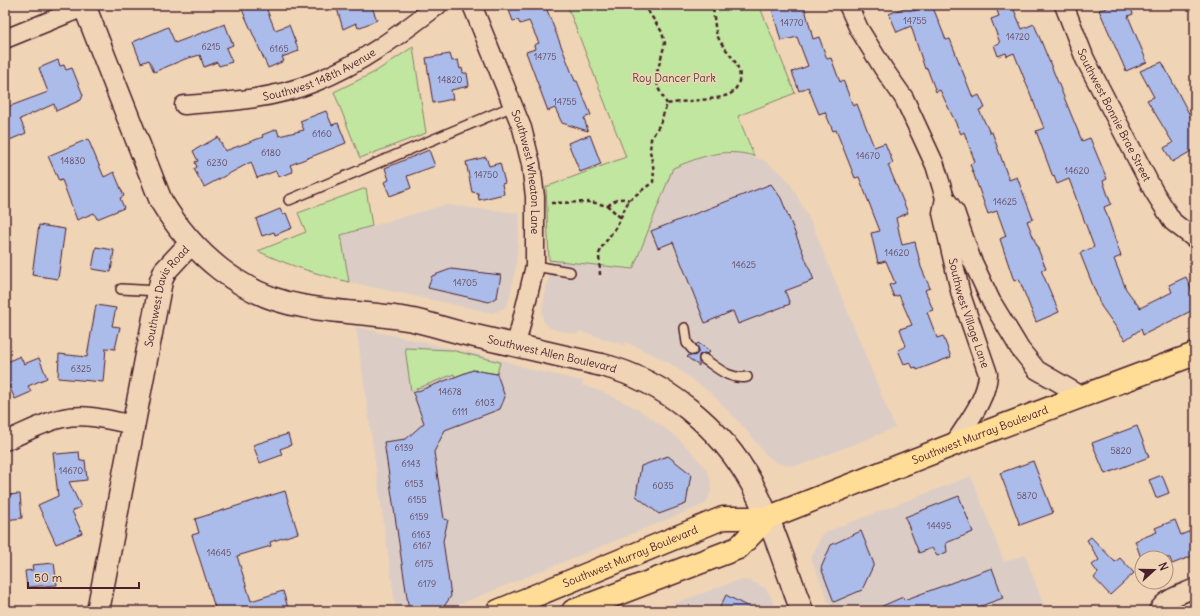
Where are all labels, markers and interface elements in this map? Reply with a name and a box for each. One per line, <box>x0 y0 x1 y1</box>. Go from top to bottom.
house number: 14755 <box>903 15 927 26</box>
house number: 14770 <box>780 17 804 28</box>
house number: 14720 <box>1006 31 1030 42</box>
house number: 6215 <box>202 41 220 52</box>
house number: 6165 <box>269 43 289 54</box>
street label: Southwest 148th Avenue <box>262 45 378 104</box>
street label: Southwest Bonnie Brae Street <box>1075 46 1154 184</box>
house number: 14775 <box>534 51 556 62</box>
park label: Roy Dancer Park <box>632 71 716 85</box>
house number: 14820 <box>438 74 462 85</box>
house number: 14755 <box>553 96 577 107</box>
street label: Southwest Wheaton Lane <box>508 108 542 234</box>
house number: 6160 <box>312 128 332 139</box>
house number: 6180 <box>261 147 281 158</box>
house number: 14670 <box>856 150 880 161</box>
house number: 14830 <box>61 155 86 166</box>
house number: 6230 <box>206 157 228 168</box>
house number: 14620 <box>1065 165 1089 176</box>
house number: 14750 <box>474 169 498 180</box>
house number: 14625 <box>993 196 1017 207</box>
street label: Southwest Davis Road <box>142 242 192 348</box>
house number: 14620 <box>885 247 909 258</box>
street label: Southwest Village Lane <box>946 257 992 370</box>
house number: 14625 <box>732 259 756 270</box>
house number: 14705 <box>453 277 477 288</box>
street label: Southwest Allen Boulevard <box>486 332 619 376</box>
house number: 6325 <box>71 363 91 374</box>
house number: 14678 <box>438 386 462 397</box>
house number: 6103 <box>475 397 495 408</box>
street label: Southwest Murray Boulevard <box>910 402 1050 467</box>
house number: 6111 <box>452 406 468 417</box>
house number: 6139 <box>394 442 414 453</box>
house number: 5820 <box>1110 445 1132 456</box>
house number: 6143 <box>401 458 421 469</box>
house number: 14670 <box>59 465 83 476</box>
house number: 6153 <box>404 478 424 489</box>
house number: 6035 <box>652 480 674 491</box>
house number: 5870 <box>1017 490 1037 501</box>
house number: 6155 <box>407 494 427 505</box>
house number: 6159 <box>409 511 429 522</box>
house number: 14495 <box>927 520 951 531</box>
street label: Southwest Murray Boulevard <box>561 522 700 590</box>
house number: 6163 <box>411 529 431 540</box>
house number: 6167 <box>413 540 432 551</box>
house number: 14645 <box>207 547 231 558</box>
north arrow <box>1134 550 1174 590</box>
house number: 6175 <box>415 558 433 569</box>
text: N <box>1155 560 1171 572</box>
scale bar <box>28 564 139 590</box>
text: 50 m <box>34 570 63 585</box>
house number: 6179 <box>418 578 436 589</box>

